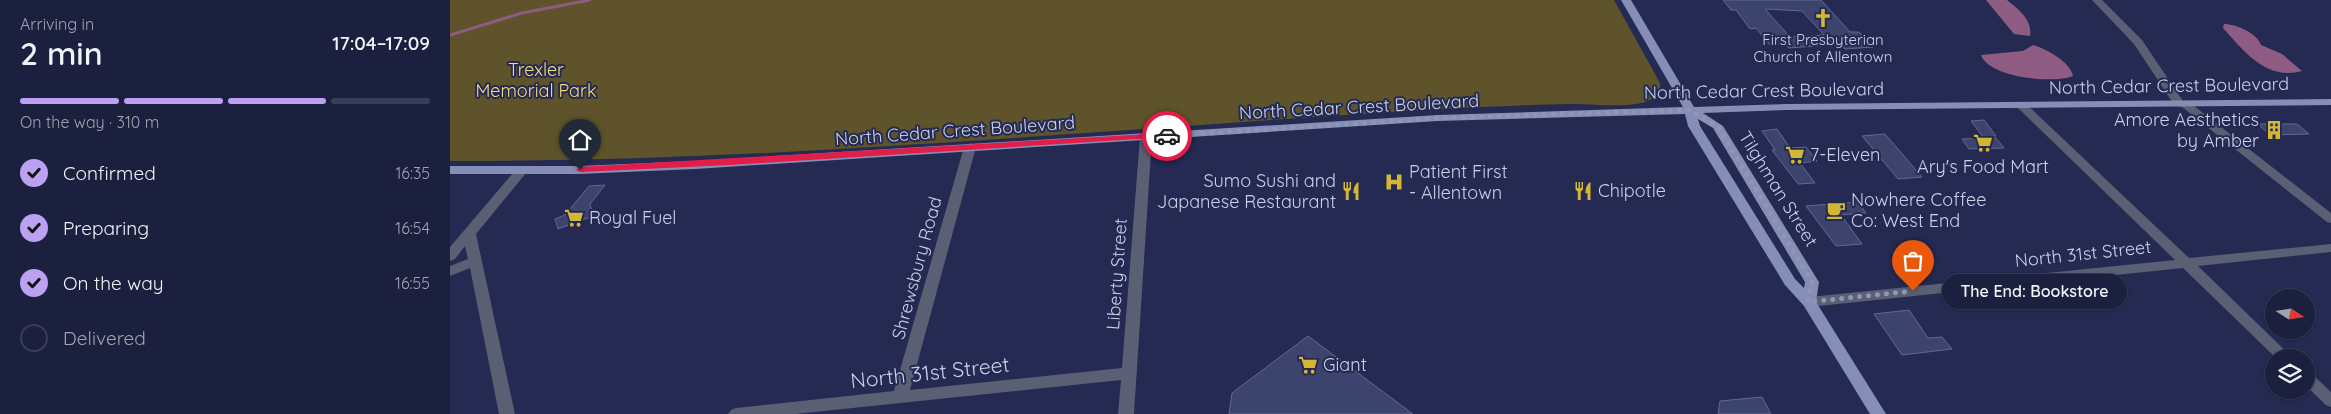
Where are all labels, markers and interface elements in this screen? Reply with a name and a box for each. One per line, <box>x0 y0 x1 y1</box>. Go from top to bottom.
church icon: First Presbyterian Church of Allentown <box>1812 7 1834 29</box>
text: Arriving in <box>20 14 94 34</box>
place label: First Presbyterian Church of Allentown <box>1754 30 1892 66</box>
text: 17:04–17:09 <box>332 31 430 55</box>
text: 2 min <box>20 33 103 73</box>
park label: Trexler Memorial Park <box>475 58 597 102</box>
street label: North Cedar Crest Boulevard <box>2049 72 2289 99</box>
street label: North Cedar Crest Boulevard <box>1644 77 1884 104</box>
street label: North Cedar Crest Boulevard <box>1238 89 1480 124</box>
place label: Amore Aesthetics by Amber <box>2114 108 2259 152</box>
street label: North Cedar Crest Boulevard <box>834 111 1076 150</box>
courier <box>1142 111 1192 161</box>
text: On the way · 310 m <box>20 112 159 132</box>
pin <box>559 119 601 170</box>
building icon: Amore Aesthetics by Amber <box>2263 119 2285 141</box>
icon: car <box>1153 122 1181 150</box>
icon: home <box>566 126 594 154</box>
street label: Tilghman Street <box>1734 127 1823 251</box>
supermarket icon: Ary's Food Mart <box>1972 132 1994 154</box>
place label: 7-Eleven <box>1810 143 1881 166</box>
supermarket icon: 7-Eleven <box>1784 144 1806 166</box>
place label: Ary's Food Mart <box>1917 155 2049 178</box>
icon: check <box>20 159 48 187</box>
place label: Patient First - Allentown <box>1409 160 1508 204</box>
text: Confirmed <box>63 161 156 185</box>
text: 16:35 <box>395 163 430 183</box>
place label: Sumo Sushi and Japanese Restaurant <box>1157 169 1336 213</box>
hospital icon: Patient First - Allentown <box>1383 171 1405 193</box>
place label: Chipotle <box>1598 179 1666 202</box>
restaurant icon: Sumo Sushi and Japanese Restaurant <box>1340 180 1362 202</box>
restaurant icon: Chipotle <box>1572 180 1594 202</box>
place label: Nowhere Coffee Co: West End <box>1851 188 1986 232</box>
street label: Shrewsbury Road <box>886 194 947 342</box>
cafe icon: Nowhere Coffee Co: West End <box>1825 199 1847 221</box>
place label: Royal Fuel <box>589 206 677 229</box>
supermarket icon: Royal Fuel <box>563 207 585 229</box>
icon: check <box>20 214 48 242</box>
text: Preparing <box>63 216 149 240</box>
street label: Liberty Street <box>1101 217 1132 331</box>
text: 16:54 <box>395 218 430 238</box>
street label: North 31st Street <box>2014 235 2152 272</box>
pin <box>1892 240 1934 291</box>
icon: bag <box>1899 247 1927 275</box>
icon: check <box>20 269 48 297</box>
text: On the way <box>63 271 164 295</box>
text: 16:55 <box>395 273 430 293</box>
callout: The End: Bookstore <box>1943 274 2128 308</box>
text: The End: Bookstore <box>1960 281 2109 301</box>
north arrow <box>2265 289 2315 339</box>
map controls <box>2265 289 2315 399</box>
text: Delivered <box>63 326 146 350</box>
button: layers <box>2265 349 2315 399</box>
street label: North 31st Street <box>849 351 1011 393</box>
place label: Giant <box>1323 353 1367 376</box>
supermarket icon: Giant <box>1297 354 1319 376</box>

